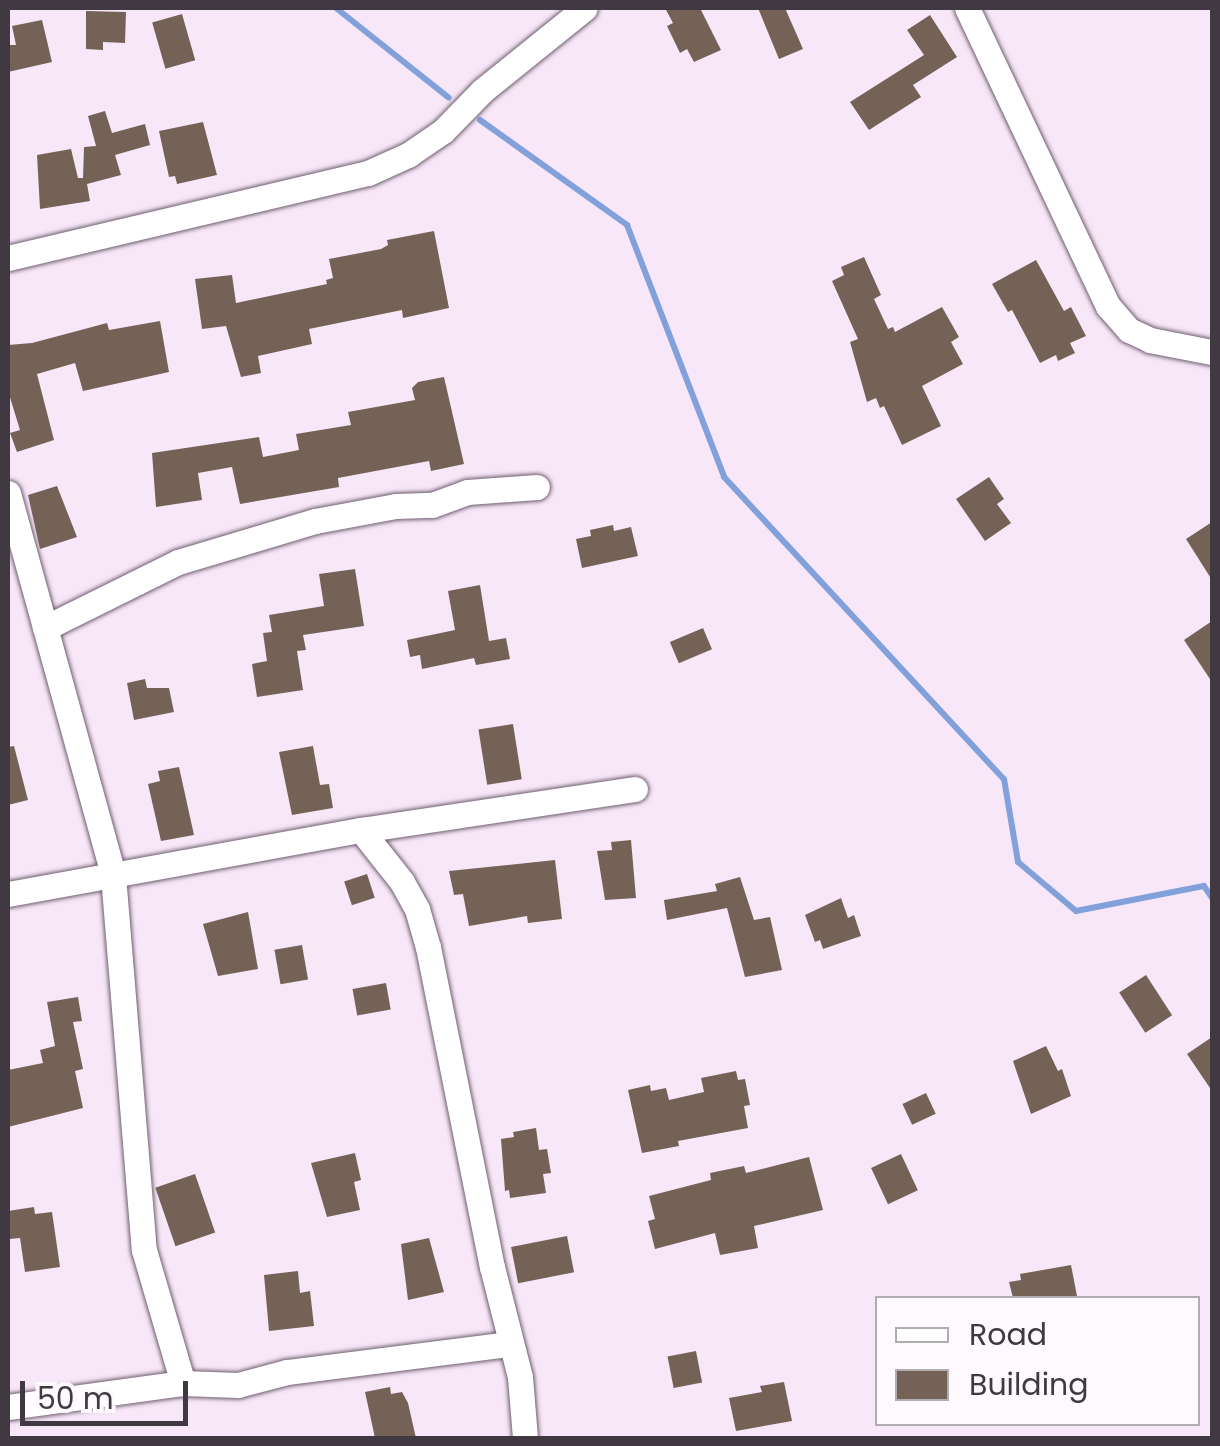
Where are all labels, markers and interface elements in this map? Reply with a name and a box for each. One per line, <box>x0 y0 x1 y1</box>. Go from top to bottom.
legend <box>875 1296 1200 1426</box>
text: Road <box>969 1313 1047 1356</box>
scale bar <box>25 1361 192 1423</box>
text: Building <box>969 1363 1089 1406</box>
text: 50 m <box>37 1377 114 1420</box>

